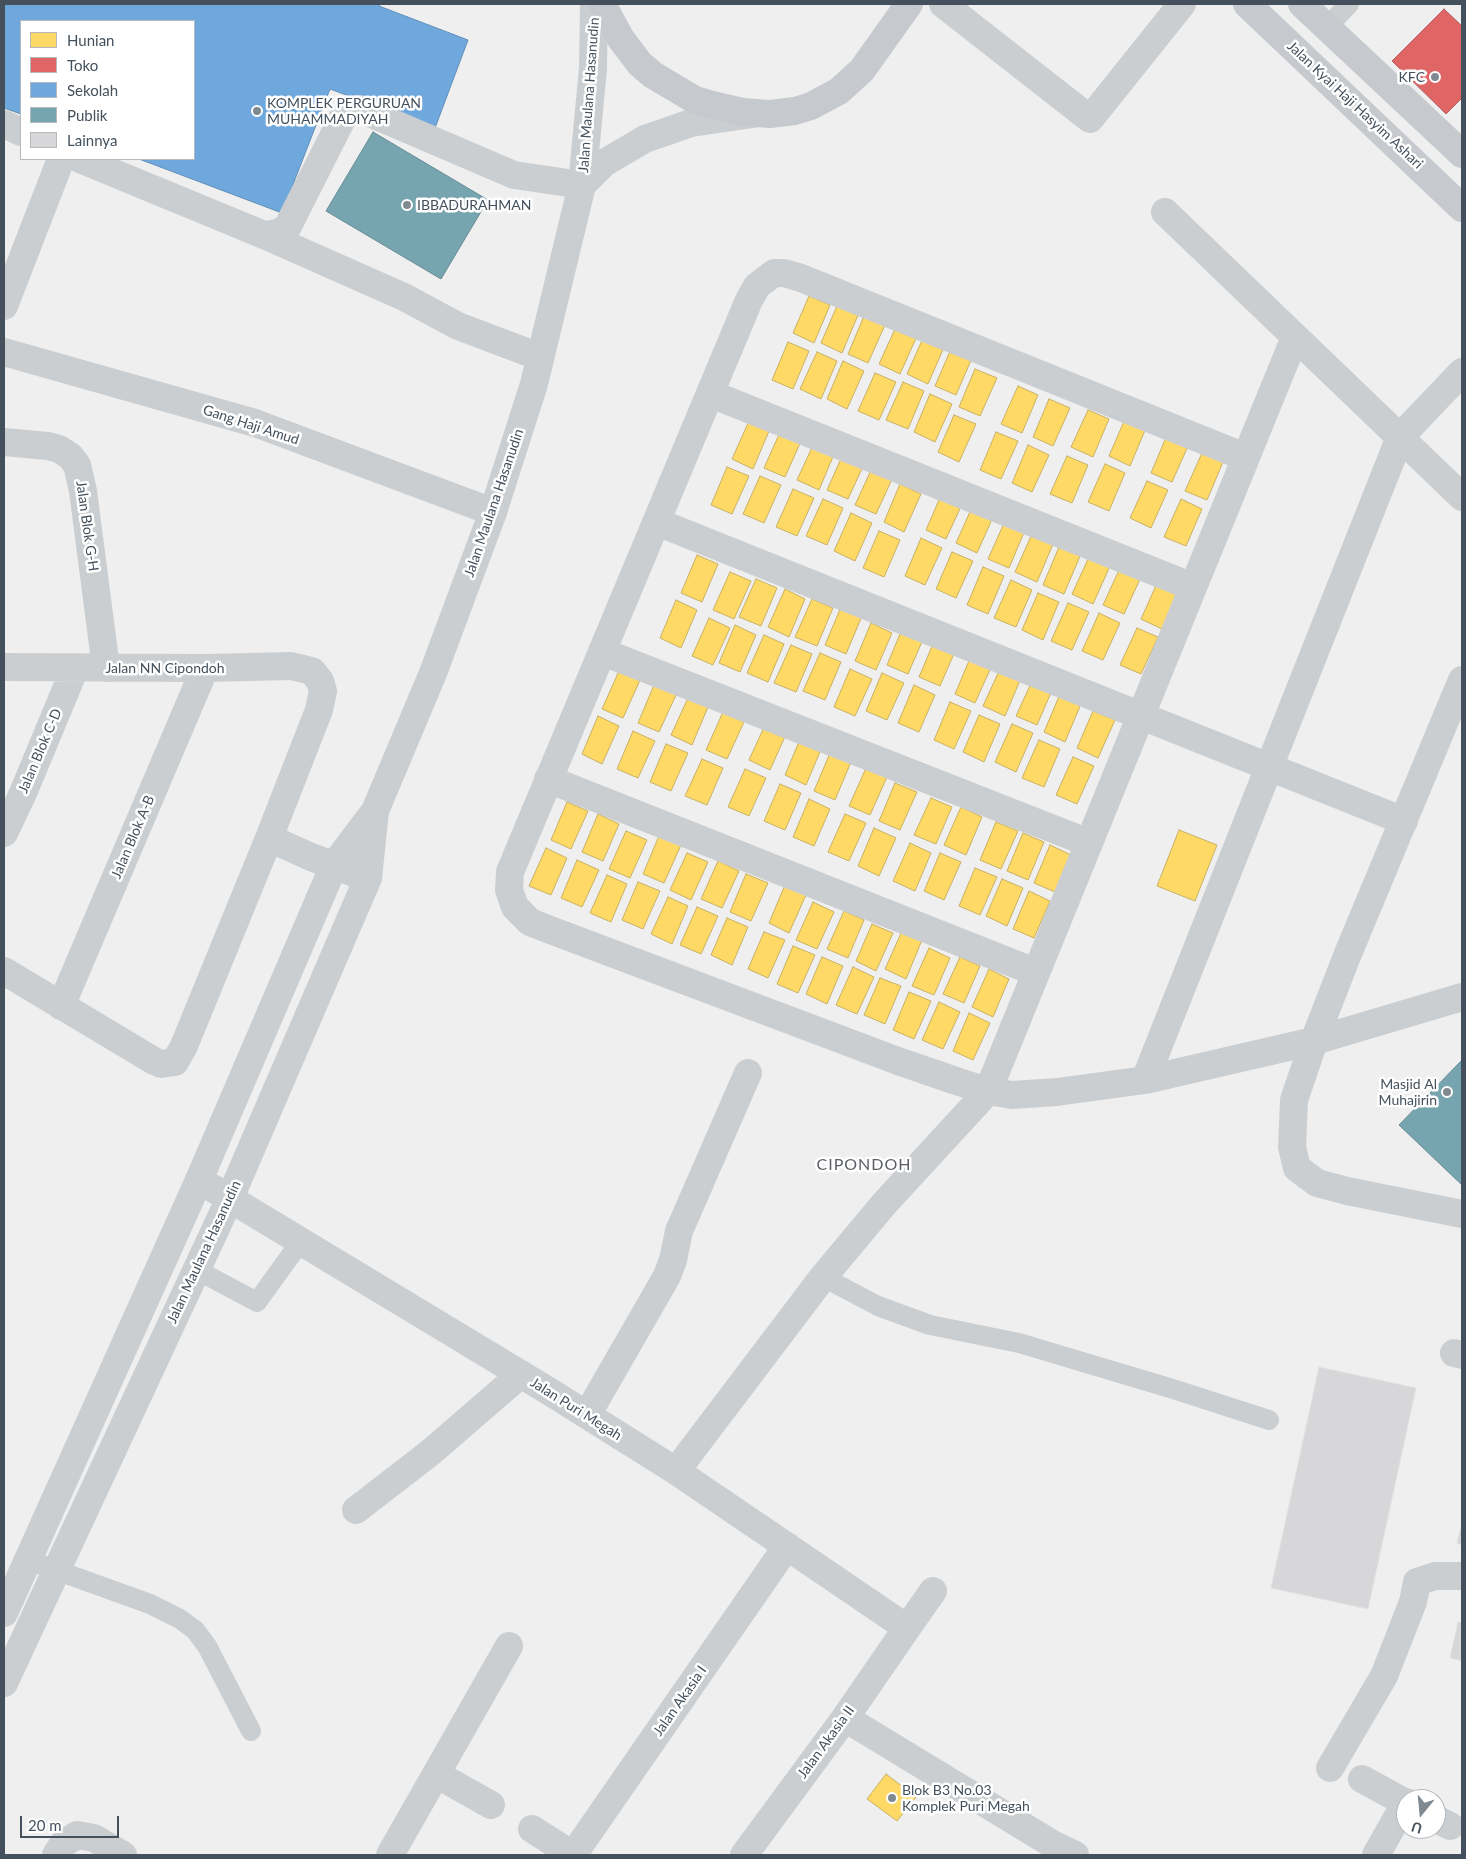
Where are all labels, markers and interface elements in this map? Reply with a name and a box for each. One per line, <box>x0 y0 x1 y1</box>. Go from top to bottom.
street label: Jalan Maulana Hasanudin <box>575 17 603 173</box>
legend <box>20 20 195 160</box>
text: Hunian <box>67 31 114 49</box>
street label: Jalan Kyai Haji Hasyim Ashari <box>1284 38 1426 172</box>
text: Toko <box>67 56 98 74</box>
place label: KFC <box>1399 69 1425 85</box>
marker: KFC <box>1429 71 1441 83</box>
text: Sekolah <box>67 81 118 99</box>
place label: KOMPLEK PERGURUAN MUHAMMADIYAH <box>267 95 421 128</box>
marker: KOMPLEK PERGURUAN MUHAMMADIYAH <box>251 105 263 117</box>
text: Publik <box>67 106 107 124</box>
text: Lainnya <box>67 131 117 149</box>
place label: IBBADURAHMAN <box>417 197 531 213</box>
marker: IBBADURAHMAN <box>401 199 413 211</box>
street label: Gang Haji Amud <box>201 402 301 448</box>
street label: Jalan Maulana Hasanudin <box>461 427 527 579</box>
street label: Jalan Blok G-H <box>72 480 102 572</box>
street label: Jalan NN Cipondoh <box>105 660 225 676</box>
street label: Jalan Blok C-D <box>15 706 65 796</box>
street label: Jalan Blok A-B <box>108 793 158 881</box>
place label: Masjid Al Muhajirin <box>1379 1076 1437 1108</box>
marker: Masjid Al Muhajirin <box>1441 1086 1453 1098</box>
district label: CIPONDOH <box>816 1155 912 1175</box>
street label: Jalan Maulana Hasanudin <box>164 1178 244 1326</box>
street label: Jalan Puri Megah <box>527 1374 625 1444</box>
street label: Jalan Akasia I <box>650 1663 710 1739</box>
street label: Jalan Akasia II <box>794 1702 858 1782</box>
place label: Blok B3 No.03 Komplek Puri Megah <box>902 1782 1030 1814</box>
north arrow <box>1396 1789 1446 1839</box>
marker: Blok B3 No.03 Komplek Puri Megah <box>886 1792 898 1804</box>
scale bar <box>22 1806 121 1838</box>
text: 20 m <box>28 1816 62 1834</box>
text: U <box>1409 1818 1424 1838</box>

